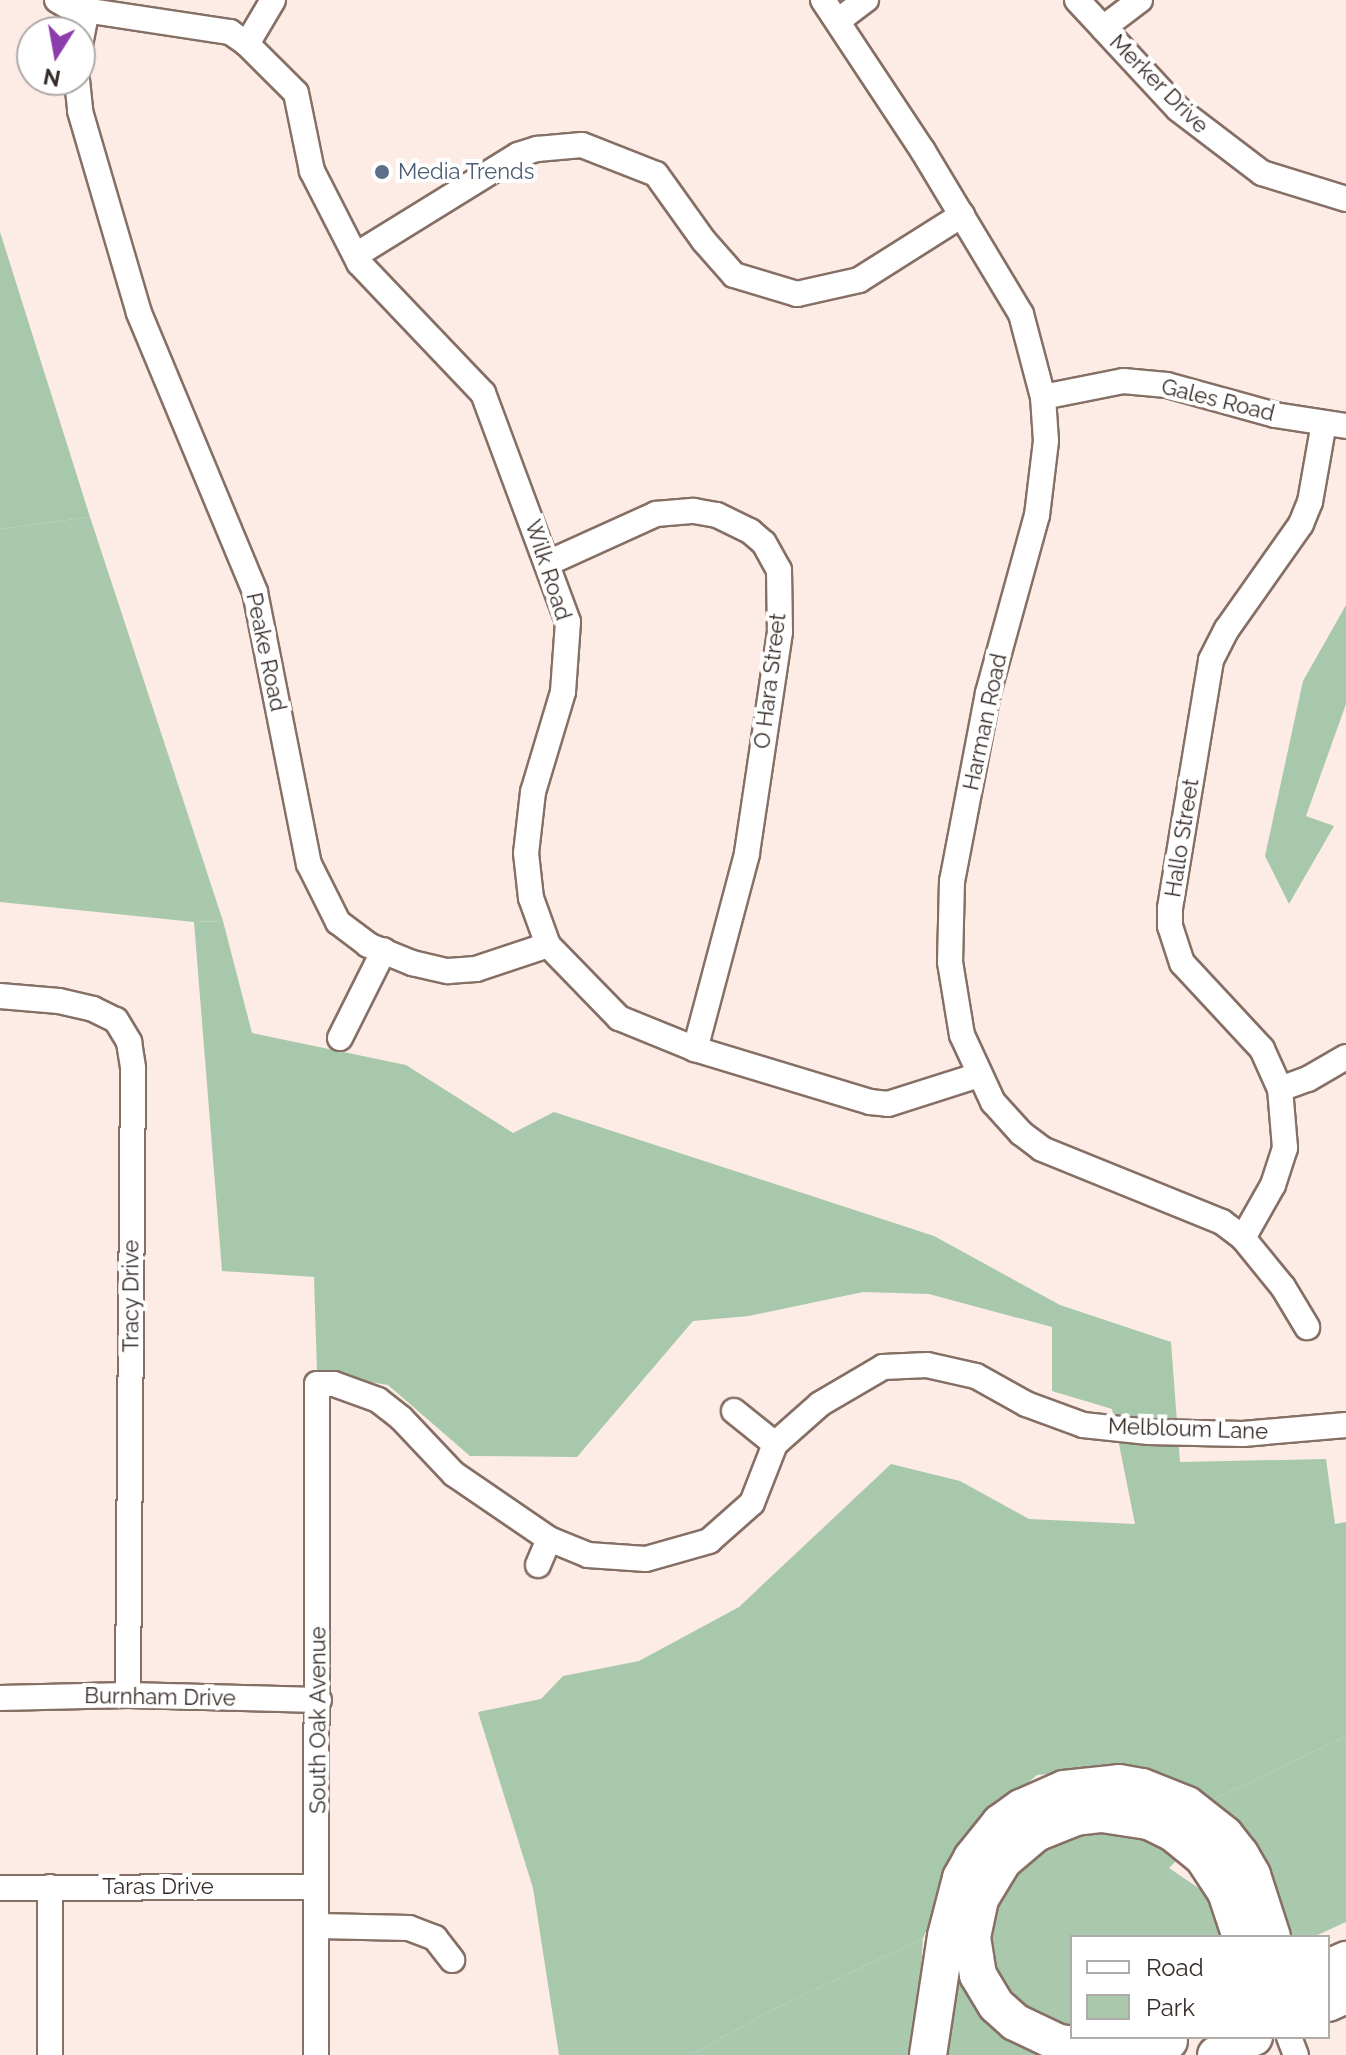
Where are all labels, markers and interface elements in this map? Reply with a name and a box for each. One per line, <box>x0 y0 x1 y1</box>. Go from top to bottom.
north arrow <box>16 16 96 96</box>
street label: Merker Drive <box>1104 29 1214 139</box>
text: N <box>41 63 63 92</box>
place label: Media Trends <box>398 159 535 185</box>
marker: Media Trends <box>373 163 391 181</box>
street label: Gales Road <box>1159 373 1277 427</box>
street label: Wilk Road <box>519 517 577 623</box>
street label: Peake Road <box>241 590 291 714</box>
street label: O Hara Street <box>749 612 791 750</box>
street label: Harman Road <box>958 651 1012 793</box>
street label: Hallo Street <box>1160 777 1204 899</box>
street label: Tracy Drive <box>118 1239 144 1353</box>
street label: Melbloum Lane <box>1108 1413 1268 1445</box>
street label: South Oak Avenue <box>305 1626 331 1814</box>
street label: Burnham Drive <box>84 1682 236 1712</box>
street label: Taras Drive <box>102 1874 214 1900</box>
legend <box>1070 1935 1330 2039</box>
text: Road <box>1146 1953 1204 1982</box>
text: Park <box>1146 1993 1195 2022</box>

